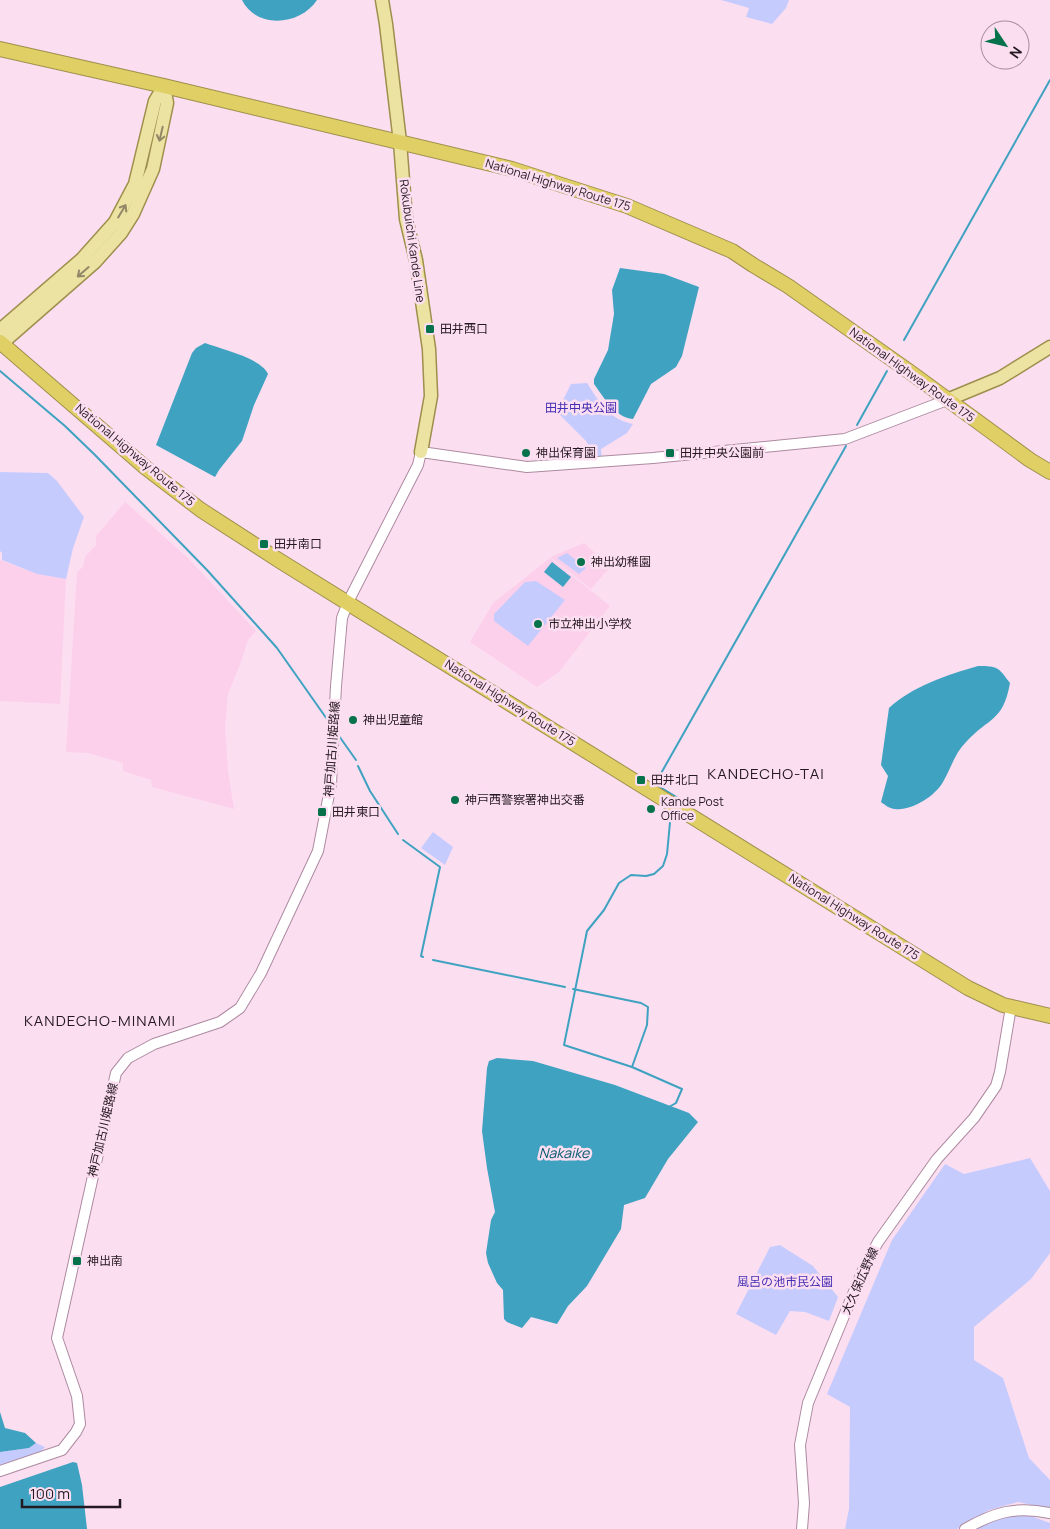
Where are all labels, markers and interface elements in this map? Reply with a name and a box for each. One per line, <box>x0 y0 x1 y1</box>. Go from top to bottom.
north arrow <box>980 20 1030 70</box>
text: N <box>1005 43 1027 62</box>
one-way arrow <box>155 125 165 141</box>
street label: National Highway Route 175 <box>483 154 633 215</box>
street label: Rokubuichi Kande Line <box>395 178 430 304</box>
one-way arrow <box>117 204 127 218</box>
one-way arrow <box>77 266 90 278</box>
place label: 田井西口 <box>440 320 488 337</box>
marker: 田井西口 <box>424 323 436 335</box>
street label: National Highway Route 175 <box>846 323 978 426</box>
park label: 田井中央公園 <box>545 399 617 416</box>
street label: National Highway Route 175 <box>72 400 199 510</box>
place label: 神出保育園 <box>536 444 596 461</box>
place label: 田井中央公園前 <box>680 444 764 461</box>
marker: 神出保育園 <box>520 447 532 459</box>
marker: 田井中央公園前 <box>664 447 676 459</box>
place label: 田井南口 <box>274 535 322 552</box>
marker: 田井南口 <box>258 538 270 550</box>
place label: 神出幼稚園 <box>591 553 651 570</box>
marker: 神出幼稚園 <box>575 556 587 568</box>
place label: 市立神出小学校 <box>548 615 632 632</box>
marker: 市立神出小学校 <box>532 618 544 630</box>
street label: National Highway Route 175 <box>442 655 579 750</box>
street label: 神戸加古川姫路線 <box>320 700 343 797</box>
place label: 神出児童館 <box>363 711 423 728</box>
marker: 神出児童館 <box>347 714 359 726</box>
district label: KANDECHO-TAI <box>707 763 825 784</box>
place label: 田井北口 <box>651 771 699 788</box>
marker: 田井北口 <box>635 774 647 786</box>
place label: 神戸西警察署神出交番 <box>465 791 585 808</box>
place label: Kande Post Office <box>661 793 724 824</box>
marker: 神戸西警察署神出交番 <box>449 794 461 806</box>
place label: 田井東口 <box>332 803 380 820</box>
marker: Kande Post Office <box>645 803 657 815</box>
marker: 田井東口 <box>316 806 328 818</box>
street label: National Highway Route 175 <box>786 869 923 964</box>
district label: KANDECHO-MINAMI <box>24 1010 176 1031</box>
street label: 神戸加古川姫路線 <box>83 1081 122 1179</box>
water label: Nakaike <box>539 1143 590 1162</box>
street label: 大久保広野線 <box>837 1244 882 1317</box>
place label: 神出南 <box>87 1252 123 1269</box>
marker: 神出南 <box>71 1255 83 1267</box>
park label: 風呂の池市民公園 <box>737 1273 833 1290</box>
scale bar <box>22 1476 120 1508</box>
text: 100 m <box>30 1483 70 1504</box>

